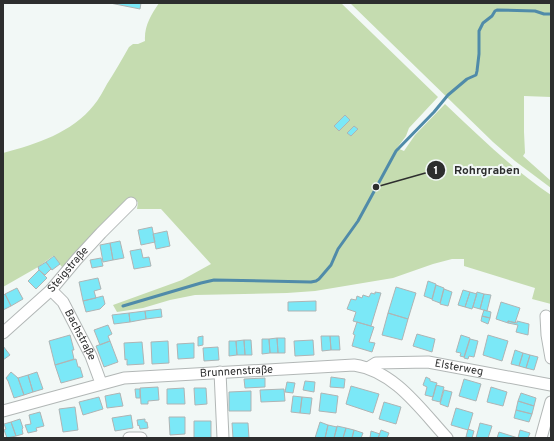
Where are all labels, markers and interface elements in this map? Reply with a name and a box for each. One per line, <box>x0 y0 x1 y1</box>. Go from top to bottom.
callout: Rohrgraben <box>426 158 528 182</box>
text: 1 <box>434 163 438 179</box>
text: Rohrgraben <box>454 163 520 179</box>
street label: Steigstraße <box>45 244 92 296</box>
street label: Bachstraße <box>61 307 99 362</box>
street label: Elsterweg <box>434 356 484 379</box>
street label: Brunnenstraße <box>199 363 273 381</box>

